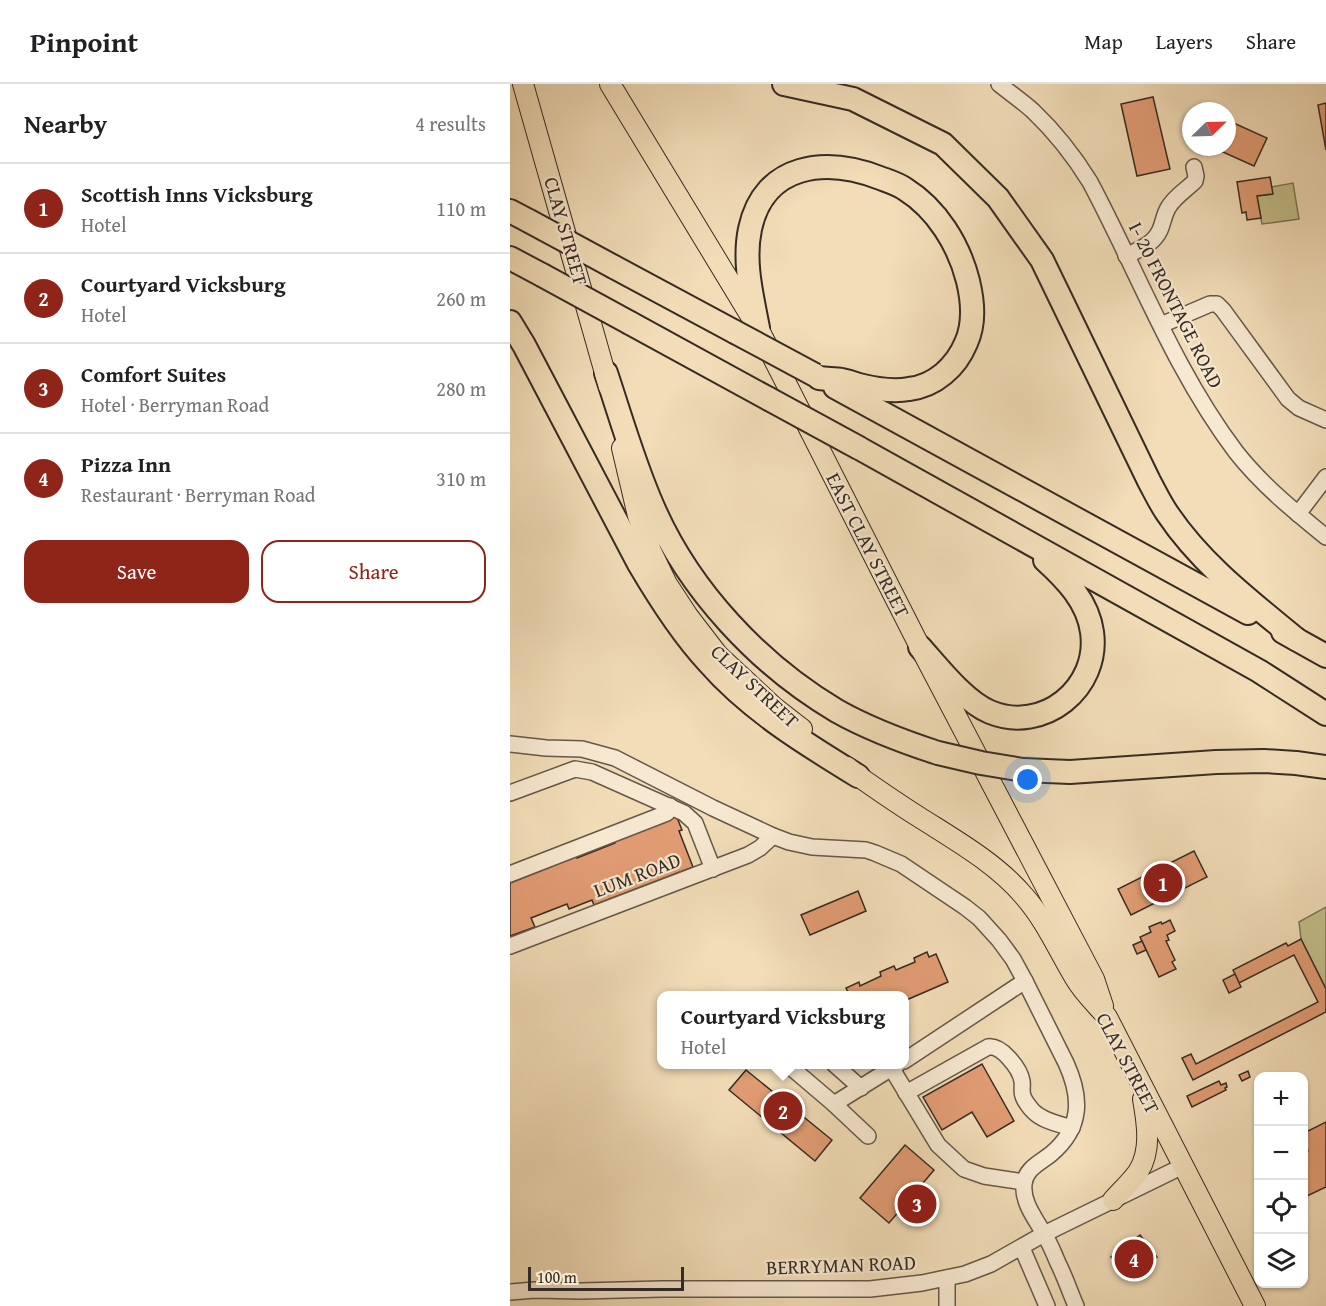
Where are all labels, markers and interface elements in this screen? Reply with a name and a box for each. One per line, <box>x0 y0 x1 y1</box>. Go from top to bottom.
text: Pinpoint <box>30 21 138 62</box>
text: Map <box>1084 26 1123 57</box>
text: Layers <box>1156 26 1213 57</box>
text: Share <box>1246 26 1296 57</box>
north arrow <box>1182 102 1236 156</box>
text: Nearby <box>24 104 107 143</box>
text: 4 results <box>415 109 486 138</box>
street label: CLAY STREET <box>537 173 596 288</box>
text: Scottish Inns Vicksburg <box>81 178 313 210</box>
text: 1 <box>38 194 49 223</box>
text: 110 m <box>436 194 486 223</box>
text: Hotel <box>81 210 127 239</box>
street label: I- 20 FRONTAGE ROAD <box>1122 217 1231 393</box>
text: Courtyard Vicksburg <box>81 268 285 300</box>
text: 2 <box>38 284 49 313</box>
text: 260 m <box>436 284 486 313</box>
text: Hotel <box>81 300 127 329</box>
text: Comfort Suites <box>81 358 226 390</box>
text: 3 <box>38 374 49 403</box>
text: 280 m <box>436 374 486 403</box>
text: Hotel · Berryman Road <box>81 390 269 419</box>
text: Pizza Inn <box>81 448 171 480</box>
text: 4 <box>38 464 49 493</box>
text: 310 m <box>436 464 486 493</box>
street label: EAST CLAY STREET <box>819 467 917 622</box>
text: Restaurant · Berryman Road <box>81 480 316 509</box>
button: Save <box>24 540 249 603</box>
button: Share <box>261 540 486 603</box>
street label: CLAY STREET <box>705 637 806 734</box>
your location <box>1013 765 1042 794</box>
street label: LUM ROAD <box>589 845 685 904</box>
pin: 1 <box>1144 860 1182 906</box>
popup <box>657 991 909 1069</box>
text: Courtyard Vicksburg <box>681 1000 885 1032</box>
street label: CLAY STREET <box>1090 1007 1167 1119</box>
text: Hotel <box>681 1032 726 1061</box>
map controls <box>1254 1072 1308 1288</box>
button: + <box>1254 1072 1308 1126</box>
pin: 2 <box>764 1088 802 1134</box>
button: − <box>1254 1126 1308 1180</box>
button: locate <box>1254 1180 1308 1234</box>
pin: 3 <box>898 1182 936 1226</box>
button: layers <box>1254 1234 1308 1288</box>
pin: 4 <box>1114 1236 1154 1282</box>
street label: BERRYMAN ROAD <box>766 1247 916 1282</box>
scale bar <box>528 1264 684 1292</box>
text: 100 m <box>537 1265 577 1289</box>

